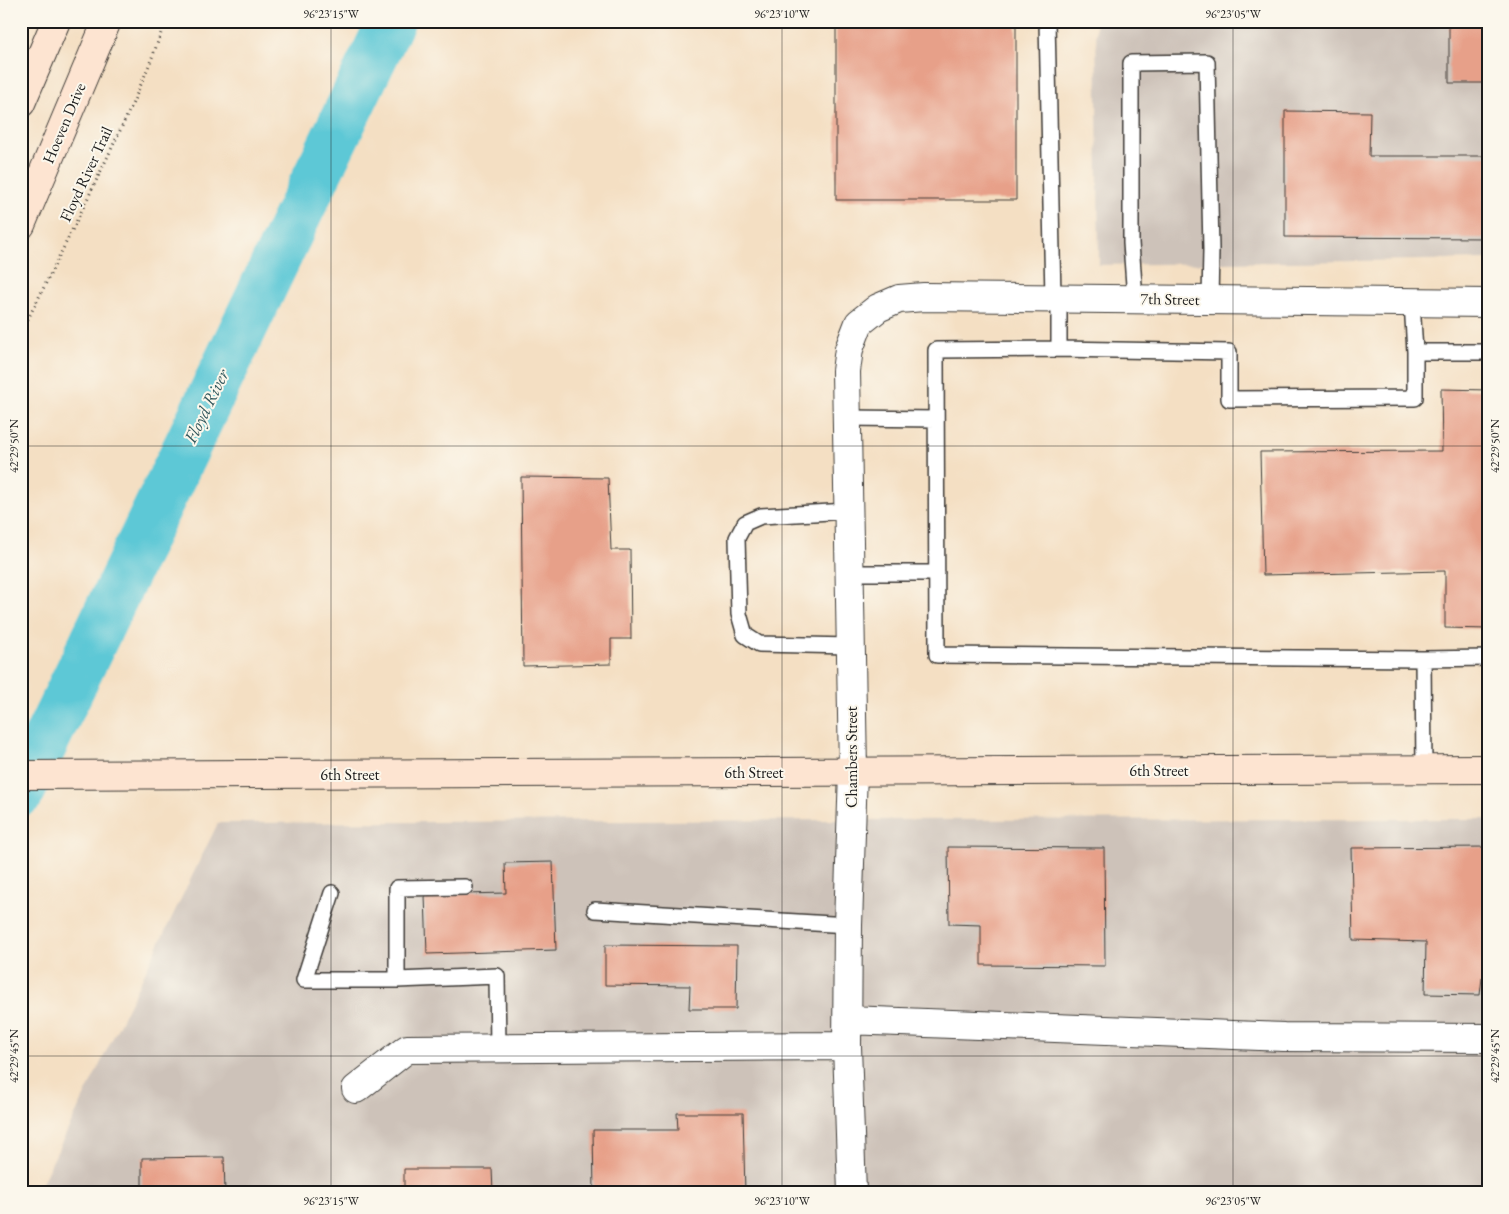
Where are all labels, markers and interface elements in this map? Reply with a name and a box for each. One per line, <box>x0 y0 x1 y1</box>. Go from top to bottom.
text: 96°23'15"W <box>303 6 360 22</box>
text: 96°23'10"W <box>754 6 811 22</box>
text: 96°23'05"W <box>1205 6 1262 22</box>
street label: Hoeven Drive <box>38 79 90 167</box>
street label: Floyd River Trail <box>55 123 117 225</box>
street label: 7th Street <box>1140 288 1200 310</box>
water label: Floyd River <box>178 364 235 448</box>
text: 42°29'50"N <box>6 419 22 473</box>
text: 42°29'50"N <box>1487 419 1503 473</box>
street label: Chambers Street <box>841 706 862 808</box>
street label: 6th Street <box>1129 760 1189 781</box>
street label: 6th Street <box>724 762 784 783</box>
street label: 6th Street <box>320 764 380 785</box>
text: 42°29'45"N <box>6 1029 22 1083</box>
text: 42°29'45"N <box>1487 1029 1503 1083</box>
text: 96°23'15"W <box>303 1193 360 1209</box>
text: 96°23'10"W <box>754 1193 811 1209</box>
text: 96°23'05"W <box>1205 1193 1262 1209</box>

